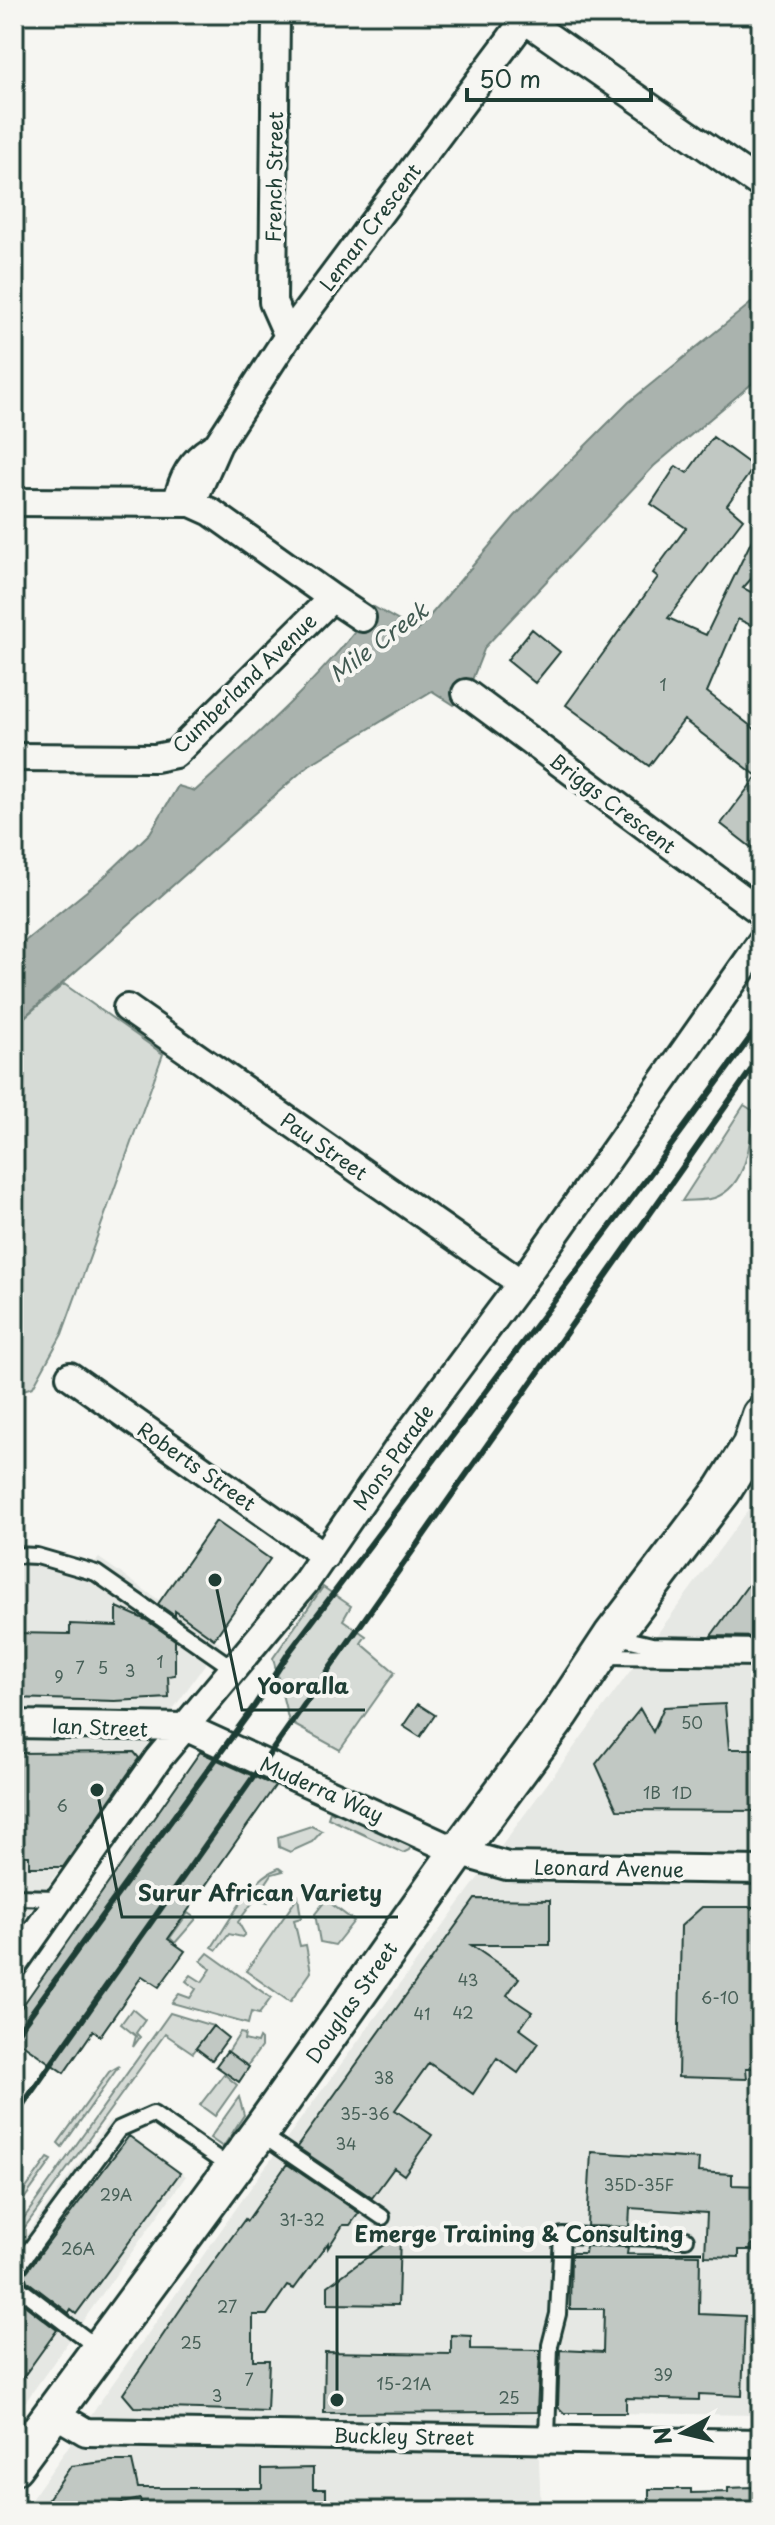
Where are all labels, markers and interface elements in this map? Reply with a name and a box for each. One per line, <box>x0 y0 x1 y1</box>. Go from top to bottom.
scale bar <box>467 52 651 102</box>
text: 50 m <box>479 60 541 96</box>
street label: French Street <box>258 111 290 243</box>
street label: Leman Crescent <box>312 157 428 297</box>
water label: Mile Creek <box>322 592 436 689</box>
street label: Cumberland Avenue <box>165 606 323 760</box>
house number: 1 <box>659 672 667 696</box>
street label: Briggs Crescent <box>544 745 682 861</box>
street label: Pau Street <box>274 1105 374 1187</box>
street label: Mons Parade <box>345 1398 441 1516</box>
street label: Roberts Street <box>132 1414 262 1518</box>
house number: 1 <box>156 1649 164 1673</box>
house number: 7 <box>75 1655 85 1679</box>
house number: 5 <box>98 1655 108 1679</box>
house number: 3 <box>125 1658 135 1682</box>
house number: 9 <box>54 1664 64 1688</box>
callout: Yooralla <box>242 1664 365 1710</box>
text: Yooralla <box>257 1668 349 1701</box>
street label: Ian Street <box>51 1710 149 1744</box>
house number: 50 <box>681 1710 703 1734</box>
street label: Muderra Way <box>255 1748 389 1830</box>
house number: 1B <box>643 1780 661 1804</box>
house number: 1D <box>672 1780 692 1804</box>
house number: 6 <box>56 1793 68 1817</box>
street label: Leonard Avenue <box>534 1852 684 1884</box>
callout: Surur African Variety <box>122 1871 398 1917</box>
text: Surur African Variety <box>138 1875 382 1908</box>
street label: Douglas Street <box>298 1935 404 2069</box>
house number: 43 <box>458 1967 478 1991</box>
house number: 6-10 <box>701 1985 739 2009</box>
house number: 42 <box>452 2000 474 2024</box>
house number: 41 <box>414 2001 430 2025</box>
house number: 38 <box>374 2065 394 2089</box>
house number: 35-36 <box>340 2101 390 2125</box>
house number: 34 <box>335 2131 357 2155</box>
house number: 35D-35F <box>604 2172 675 2196</box>
house number: 29A <box>100 2182 132 2206</box>
house number: 31-32 <box>279 2207 325 2231</box>
callout: Emerge Training & Consulting <box>337 2211 701 2257</box>
text: Emerge Training & Consulting <box>355 2216 683 2249</box>
house number: 26A <box>61 2236 95 2260</box>
house number: 27 <box>217 2294 237 2318</box>
house number: 25 <box>180 2330 202 2354</box>
house number: 39 <box>653 2362 673 2386</box>
house number: 7 <box>244 2367 254 2391</box>
house number: 15-21A <box>377 2371 432 2395</box>
house number: 3 <box>212 2383 222 2407</box>
house number: 25 <box>498 2385 520 2409</box>
north arrow <box>643 2393 723 2473</box>
street label: Buckley Street <box>333 2420 475 2452</box>
text: N <box>644 2425 679 2447</box>

